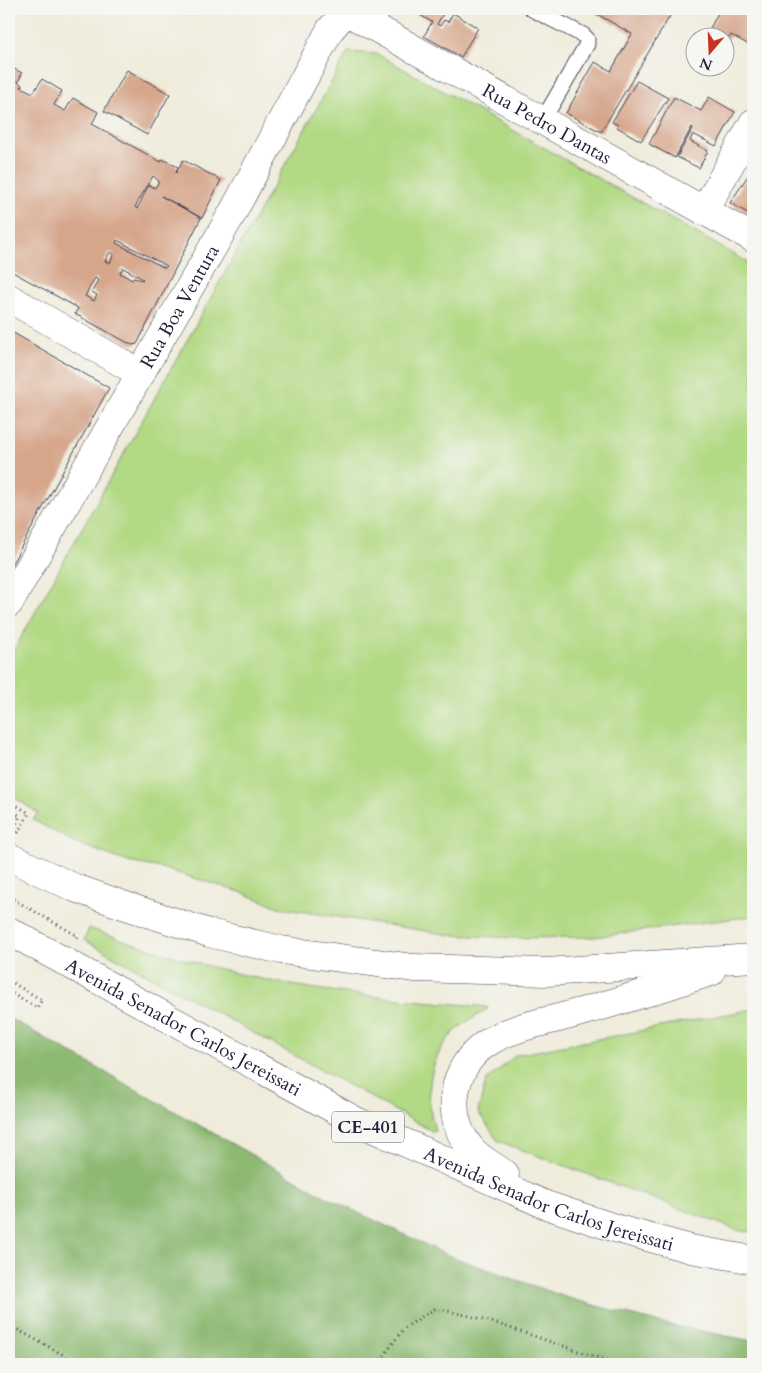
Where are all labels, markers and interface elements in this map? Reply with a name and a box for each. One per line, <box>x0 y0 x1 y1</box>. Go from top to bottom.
north arrow <box>684 28 734 78</box>
text: N <box>697 53 715 75</box>
street label: Rua Pedro Dantas <box>477 78 616 171</box>
street label: Rua Boa Ventura <box>134 240 226 373</box>
street label: Avenida Senador Carlos Jereissati <box>60 952 306 1103</box>
road number: CE-401 <box>332 1112 404 1142</box>
street label: Avenida Senador Carlos Jereissati <box>419 1141 677 1258</box>

